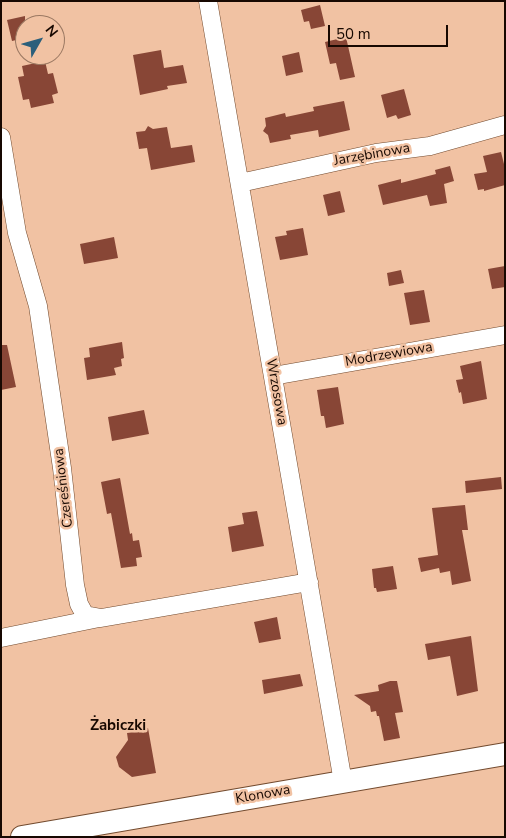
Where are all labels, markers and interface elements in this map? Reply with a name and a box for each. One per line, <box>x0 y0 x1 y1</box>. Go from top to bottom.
north arrow <box>15 15 65 65</box>
scale bar <box>331 15 451 47</box>
text: N <box>41 21 62 41</box>
text: 50 m <box>336 24 371 44</box>
street label: Jarzębinowa <box>333 140 411 170</box>
street label: Modrzewiowa <box>344 339 434 371</box>
street label: Wrzosowa <box>262 357 290 427</box>
street label: Czereśniowa <box>51 447 77 529</box>
district label: Żabiczki <box>90 717 146 735</box>
street label: Klonowa <box>234 782 292 808</box>

